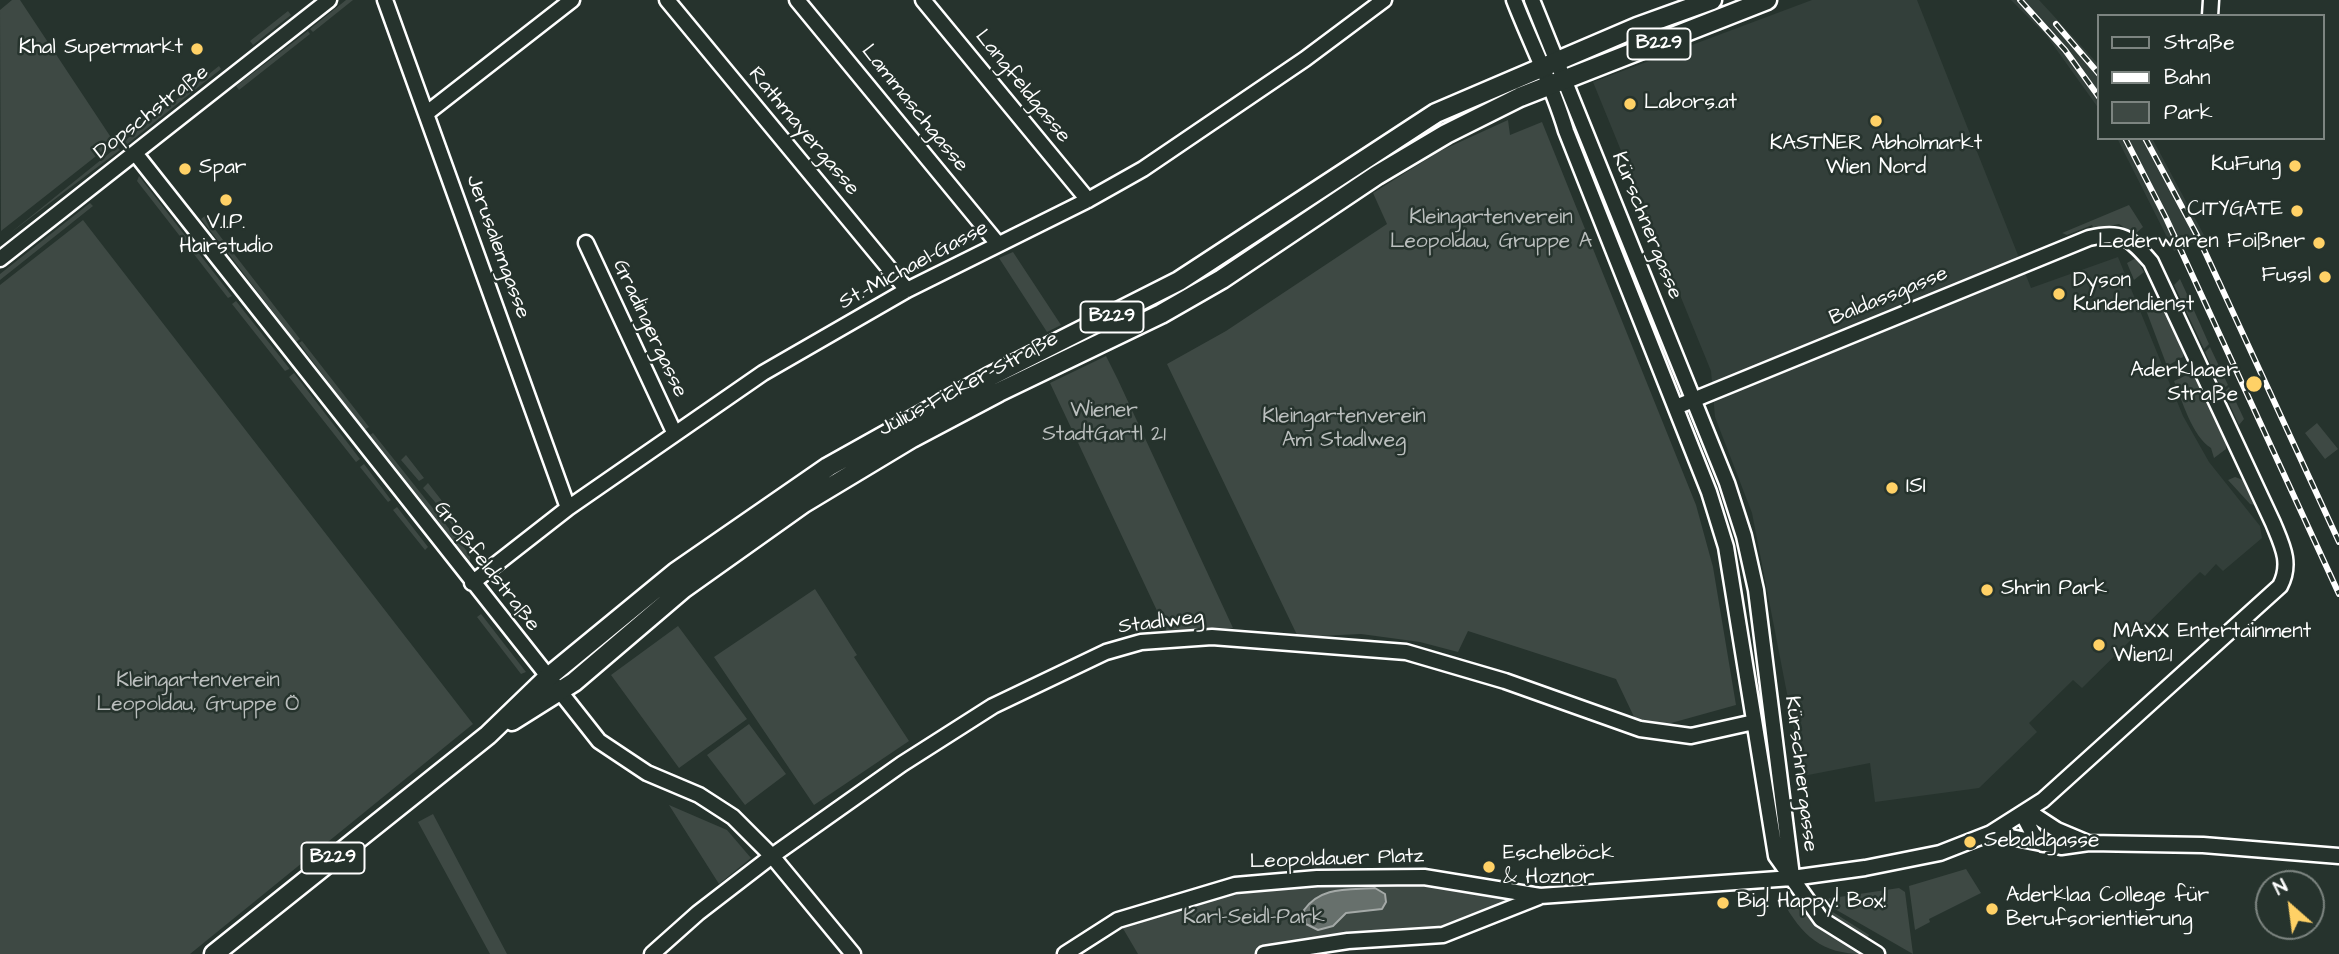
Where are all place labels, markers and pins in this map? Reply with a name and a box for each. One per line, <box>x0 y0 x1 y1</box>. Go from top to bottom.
place label: Khal Supermarkt <box>19 36 183 62</box>
marker: Khal Supermarkt <box>189 41 205 57</box>
place label: Labors.at <box>1644 91 1737 117</box>
marker: Labors.at <box>1622 96 1638 112</box>
marker: KASTNER Abholmarkt Wien Nord <box>1868 113 1884 129</box>
place label: KASTNER Abholmarkt Wien Nord <box>1770 132 1982 182</box>
place label: KuFung <box>2211 153 2281 179</box>
place label: Spar <box>199 156 246 182</box>
marker: KuFung <box>2287 158 2303 174</box>
marker: Spar <box>177 161 193 177</box>
marker: V.I.P. Hairstudio <box>218 192 234 208</box>
place label: CITYGATE <box>2187 198 2283 224</box>
marker: CITYGATE <box>2289 203 2305 219</box>
place label: V.I.P. Hairstudio <box>179 211 273 261</box>
place label: Lederwaren Foißner <box>2098 230 2305 256</box>
marker: Lederwaren Foißner <box>2311 235 2327 251</box>
place label: Fussl <box>2261 264 2311 290</box>
place label: Dyson Kundendienst <box>2073 269 2194 319</box>
marker: Fussl <box>2317 269 2333 285</box>
marker: Dyson Kundendienst <box>2051 286 2067 302</box>
place label: Aderklaaer Straße <box>2130 359 2238 409</box>
marker: Aderklaaer Straße <box>2244 374 2264 394</box>
place label: ISI <box>1906 475 1926 501</box>
marker: ISI <box>1884 480 1900 496</box>
place label: Shrin Park <box>2001 577 2107 603</box>
marker: Shrin Park <box>1979 582 1995 598</box>
place label: MAXX Entertainment Wien21 <box>2113 620 2311 670</box>
marker: MAXX Entertainment Wien21 <box>2091 637 2107 653</box>
place label: Sebaldgasse <box>1984 829 2099 855</box>
marker: Sebaldgasse <box>1962 834 1978 850</box>
place label: Eschelböck & Hoznor <box>1503 842 1614 892</box>
marker: Eschelböck & Hoznor <box>1481 859 1497 875</box>
place label: Aderklaa College für Berufsorientierung <box>2006 884 2209 934</box>
place label: Big! Happy! Box! <box>1737 890 1886 916</box>
marker: Big! Happy! Box! <box>1715 895 1731 911</box>
marker: Aderklaa College für Berufsorientierung <box>1984 901 2000 917</box>

